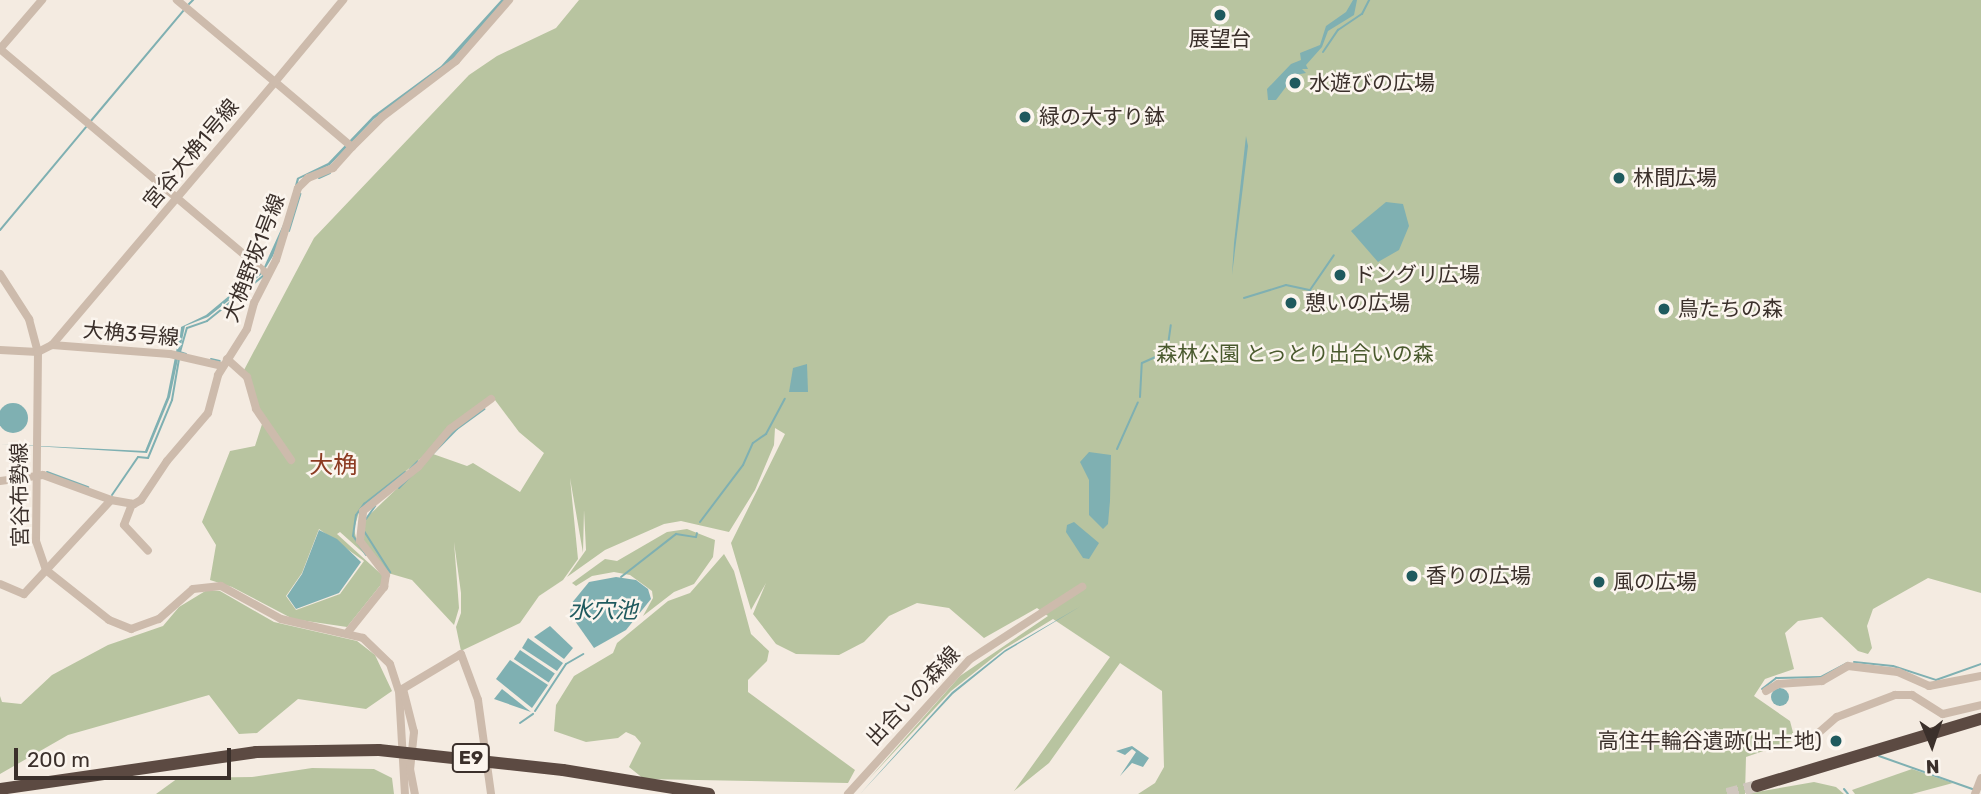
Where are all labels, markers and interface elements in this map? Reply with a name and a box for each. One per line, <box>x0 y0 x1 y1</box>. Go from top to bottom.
marker: 展望台 <box>1212 7 1228 23</box>
place label: 展望台 <box>1189 26 1251 52</box>
place label: 水遊びの広場 <box>1309 70 1435 96</box>
marker: 水遊びの広場 <box>1287 75 1303 91</box>
street label: 宮谷大桷1号線 <box>138 94 244 214</box>
place label: 緑の大すり鉢 <box>1039 104 1165 130</box>
marker: 緑の大すり鉢 <box>1017 109 1033 125</box>
place label: 林間広場 <box>1633 165 1717 191</box>
marker: 林間広場 <box>1611 170 1627 186</box>
street label: 大桷野坂1号線 <box>218 190 290 326</box>
place label: ドングリ広場 <box>1354 262 1480 288</box>
marker: ドングリ広場 <box>1332 267 1348 283</box>
place label: 憩いの広場 <box>1305 290 1410 316</box>
marker: 憩いの広場 <box>1283 295 1299 311</box>
place label: 鳥たちの森 <box>1678 296 1783 322</box>
marker: 鳥たちの森 <box>1656 301 1672 317</box>
street label: 大桷3号線 <box>82 317 180 351</box>
park label: 森林公園 とっとり出合いの森 <box>1156 341 1434 367</box>
street label: 宮谷布勢線 <box>6 442 34 548</box>
district label: 大桷 <box>309 452 357 480</box>
place label: 香りの広場 <box>1426 563 1531 589</box>
marker: 香りの広場 <box>1404 568 1420 584</box>
place label: 風の広場 <box>1613 569 1697 595</box>
marker: 風の広場 <box>1591 574 1607 590</box>
water label: 水穴池 <box>569 596 637 624</box>
street label: 出合いの森線 <box>861 641 965 751</box>
north arrow <box>1897 710 1967 780</box>
place label: 高住牛輪谷遺跡(出土地) <box>1598 728 1822 754</box>
marker: 高住牛輪谷遺跡(出土地) <box>1828 733 1844 749</box>
scale bar <box>18 734 234 778</box>
road number: E9 <box>452 743 490 774</box>
text: 200 m <box>27 747 90 772</box>
text: N <box>1926 755 1940 778</box>

